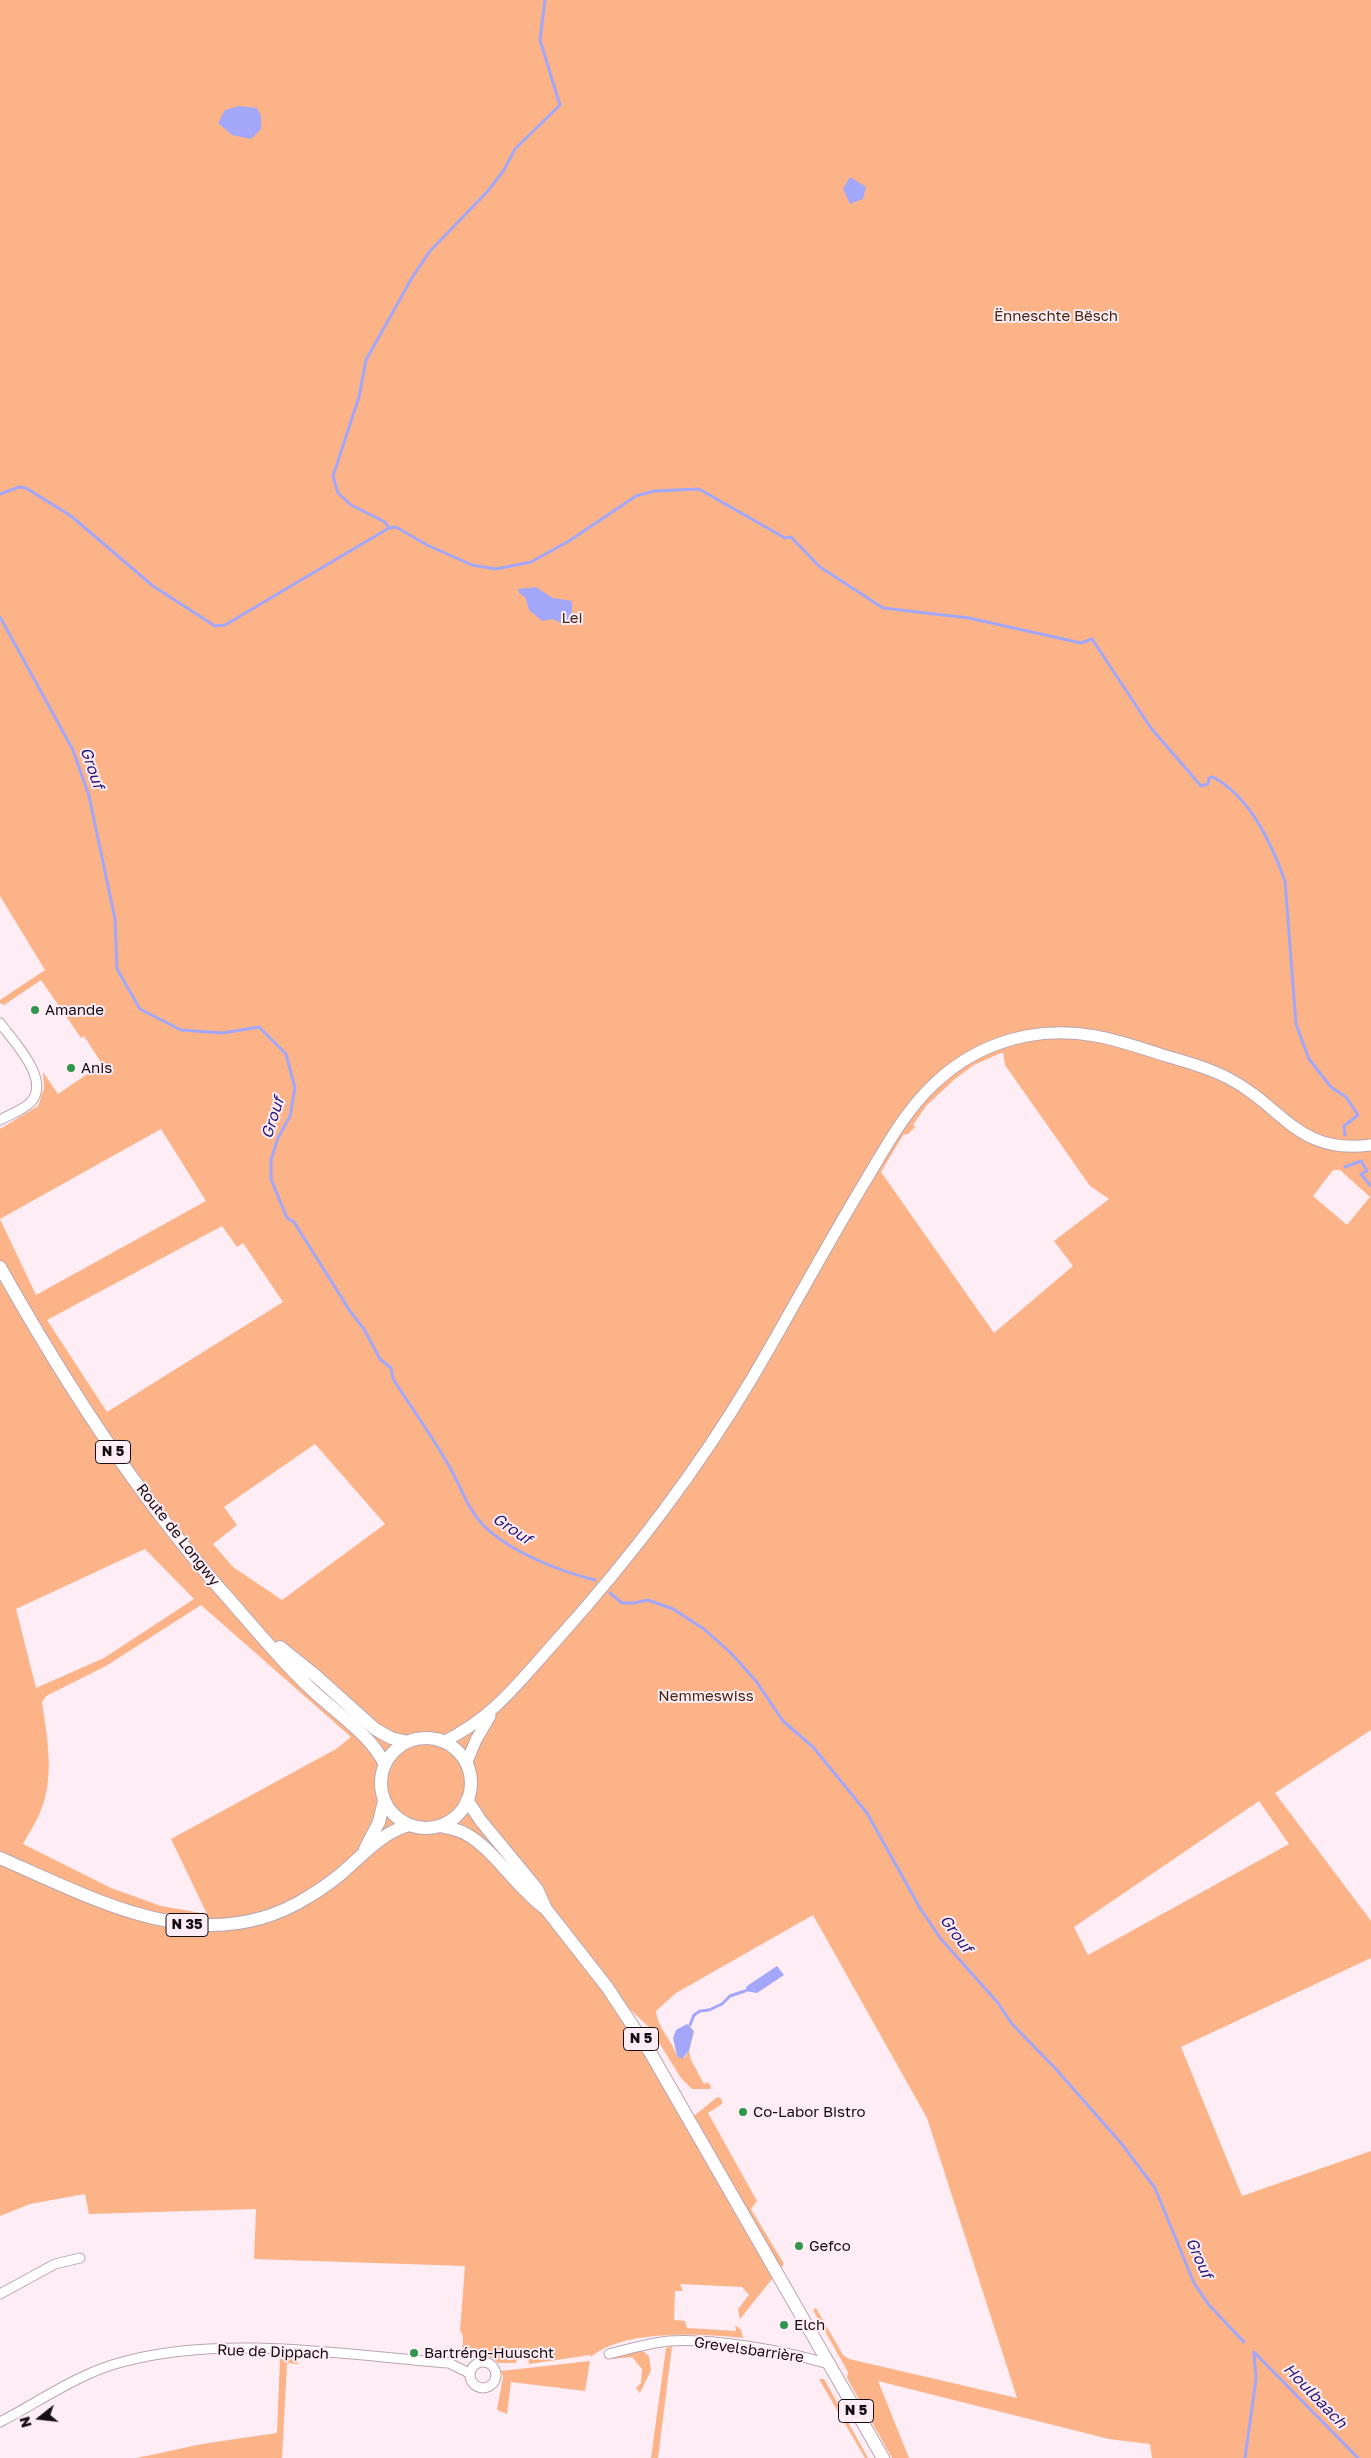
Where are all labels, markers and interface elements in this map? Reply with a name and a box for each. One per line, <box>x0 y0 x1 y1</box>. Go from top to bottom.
park label: Ënneschte Bësch <box>994 307 1118 325</box>
park label: Lei <box>561 609 583 627</box>
water label: Grouf <box>76 745 108 791</box>
place label: Amande <box>45 1001 104 1019</box>
marker: Amande <box>29 1004 41 1016</box>
place label: Anis <box>81 1059 112 1077</box>
marker: Anis <box>65 1062 77 1074</box>
water label: Grouf <box>257 1095 289 1141</box>
road number: N 5 <box>96 1440 130 1464</box>
street label: Route de Longwy <box>132 1480 224 1590</box>
water label: Grouf <box>489 1509 535 1549</box>
park label: Nemmeswiss <box>658 1687 754 1705</box>
water label: Grouf <box>936 1911 976 1957</box>
road number: N 35 <box>166 1914 208 1936</box>
road number: N 5 <box>624 2028 658 2050</box>
place label: Co-Labor Bistro <box>753 2103 866 2121</box>
marker: Co-Labor Bistro <box>737 2106 749 2118</box>
water label: Grouf <box>1182 2235 1216 2281</box>
place label: Gefco <box>809 2237 851 2255</box>
marker: Gefco <box>793 2240 805 2252</box>
place label: Elch <box>794 2316 825 2334</box>
marker: Elch <box>778 2319 790 2331</box>
street label: Grevelsbarrière <box>693 2333 805 2367</box>
street label: Rue de Dippach <box>217 2341 329 2363</box>
place label: Bartréng-Huuscht <box>424 2344 554 2362</box>
marker: Bartréng-Huuscht <box>408 2347 420 2359</box>
water label: Houlbaach <box>1279 2359 1351 2433</box>
north arrow <box>15 2393 65 2443</box>
road number: N 5 <box>838 2400 874 2422</box>
text: N <box>15 2415 35 2430</box>

